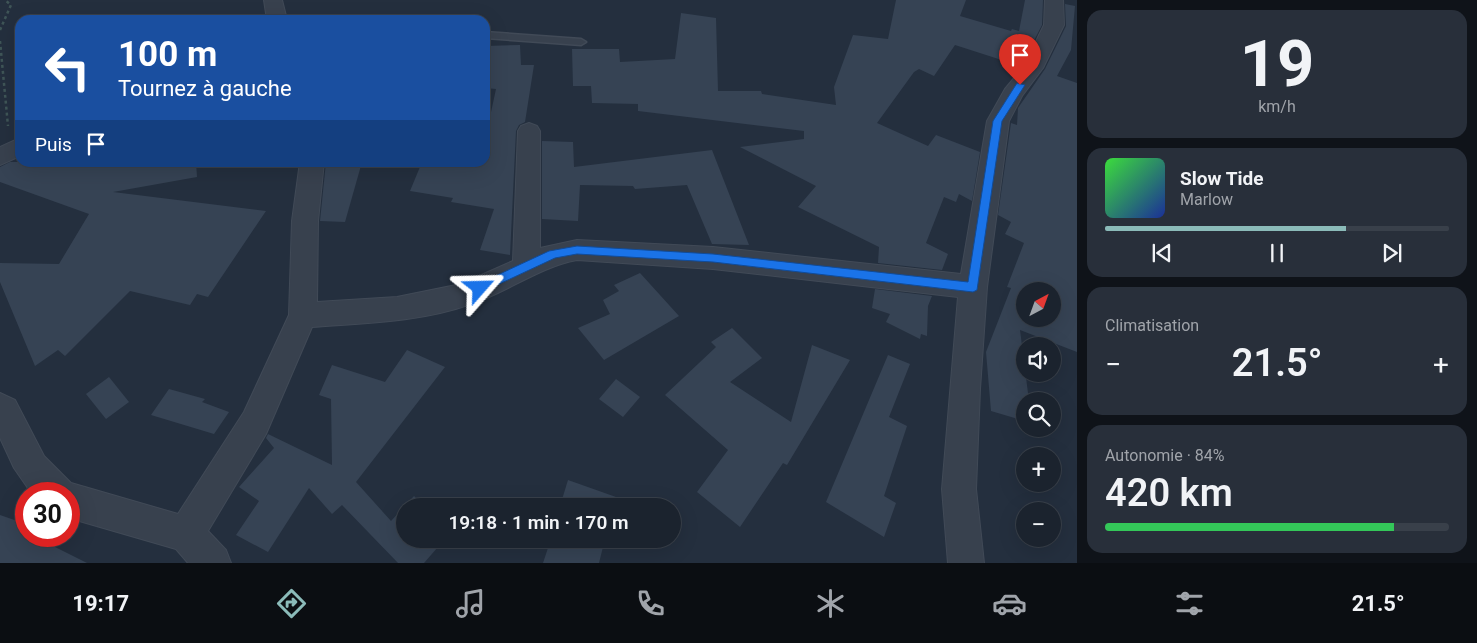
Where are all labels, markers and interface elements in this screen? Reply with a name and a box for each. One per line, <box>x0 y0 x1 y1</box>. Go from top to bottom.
text: 19 <box>1240 26 1314 102</box>
text: 100 m <box>118 34 217 75</box>
pin <box>999 34 1041 85</box>
icon: left <box>35 35 100 100</box>
icon: arrive <box>1006 41 1034 69</box>
text: Tournez à gauche <box>118 76 292 101</box>
text: km/h <box>1258 97 1296 116</box>
icon: arrive <box>82 130 110 158</box>
text: Puis <box>35 133 72 156</box>
text: Slow Tide <box>1180 167 1263 190</box>
text: Marlow <box>1180 190 1233 209</box>
icon: previous <box>1148 239 1176 267</box>
icon: pause <box>1263 239 1291 267</box>
icon: next <box>1378 239 1406 267</box>
position arrow <box>453 261 505 313</box>
north arrow <box>1016 282 1061 328</box>
map controls <box>1016 282 1061 547</box>
text: Climatisation <box>1105 316 1199 335</box>
button: sound <box>1016 337 1061 382</box>
text: 21.5° <box>1232 341 1322 385</box>
text: − <box>1105 348 1121 381</box>
text: + <box>1433 348 1449 381</box>
button: search <box>1016 392 1061 437</box>
text: Autonomie · 84% <box>1105 446 1225 465</box>
button: + <box>1016 447 1061 492</box>
text: 420 km <box>1105 471 1233 515</box>
speed limit sign: 30 <box>15 482 80 547</box>
button: − <box>1016 502 1061 547</box>
text: 19:18 · 1 min · 170 m <box>448 511 629 534</box>
icon: directions <box>274 586 309 621</box>
icon: music <box>453 586 488 621</box>
icon: phone <box>633 586 668 621</box>
icon: climate <box>813 586 848 621</box>
icon: car <box>992 586 1027 621</box>
icon: filters <box>1172 586 1207 621</box>
text: 19:17 <box>72 591 129 616</box>
text: 21.5° <box>1352 591 1405 616</box>

